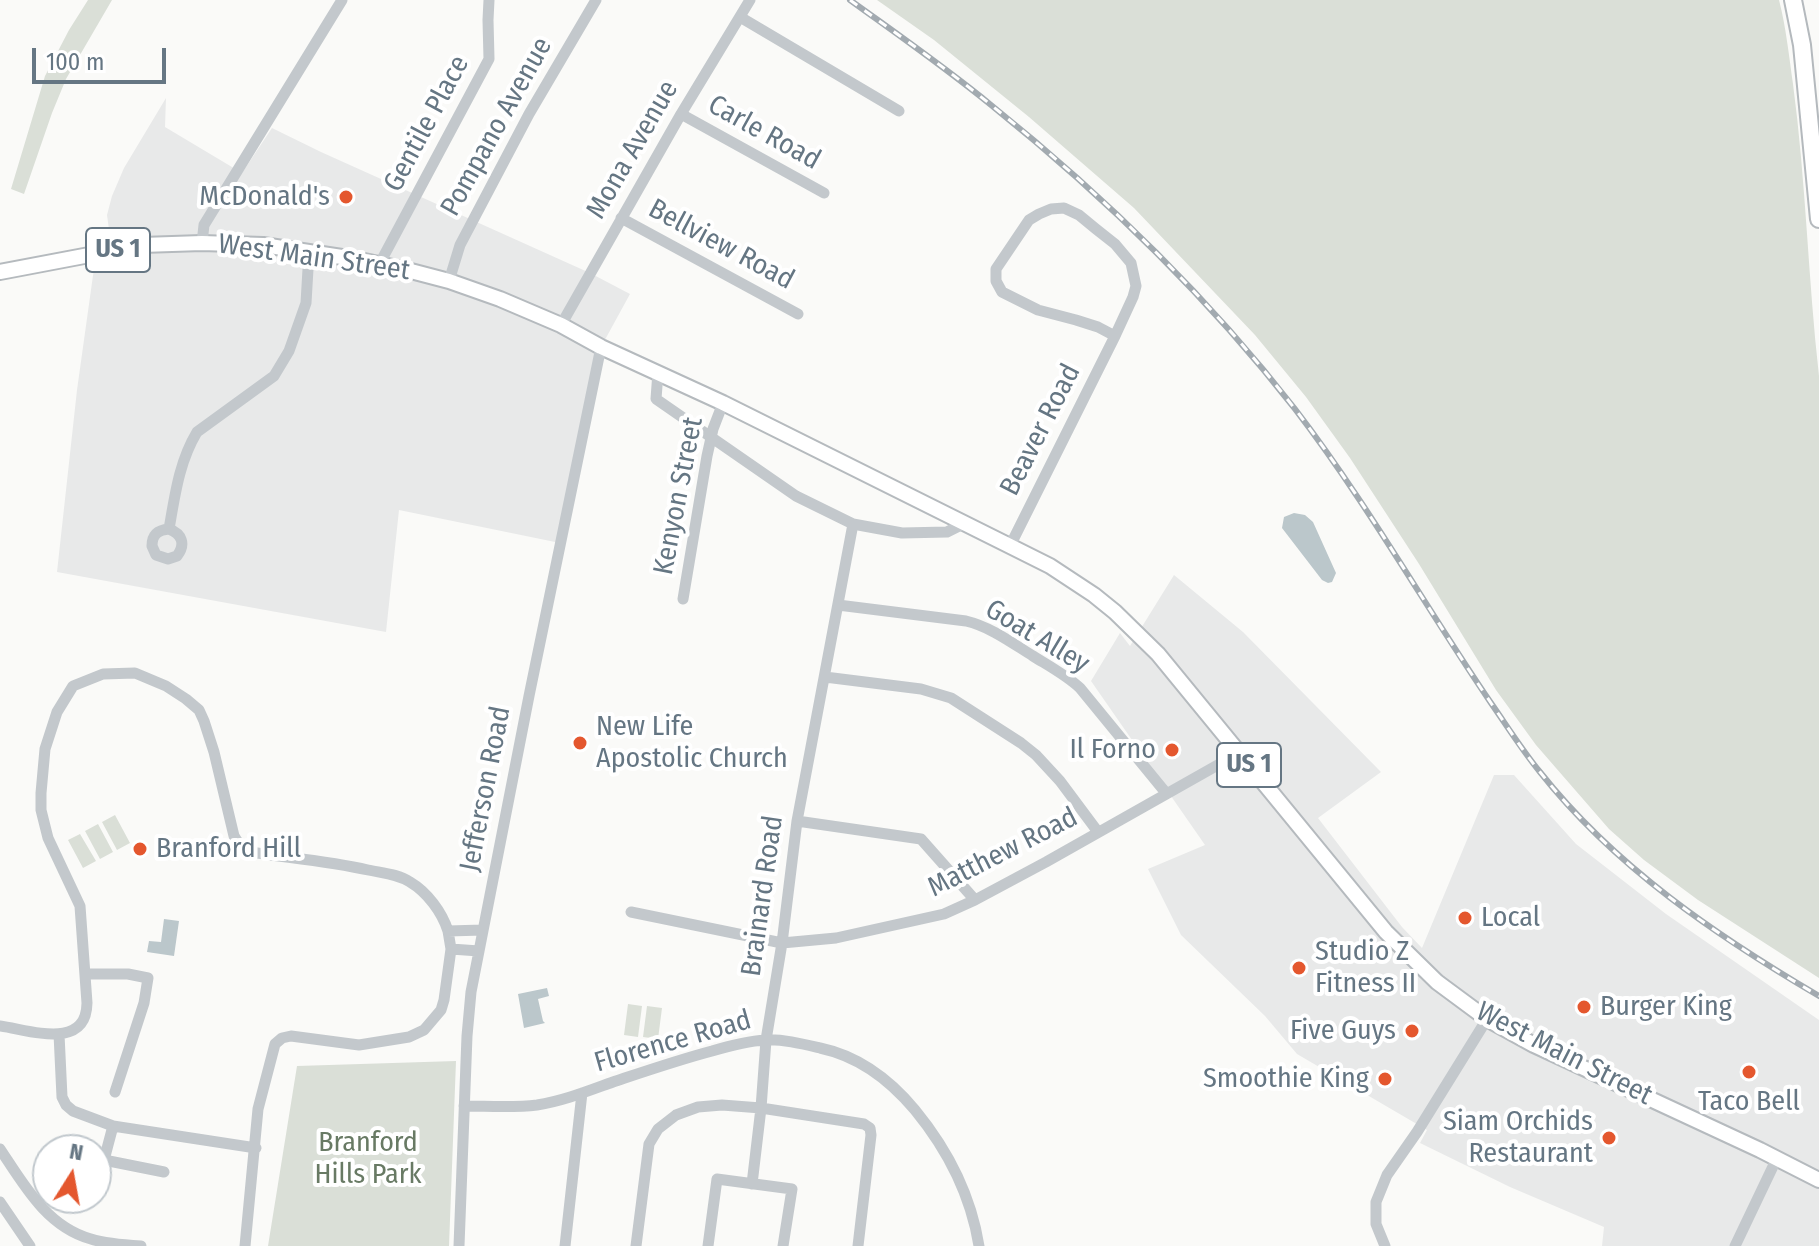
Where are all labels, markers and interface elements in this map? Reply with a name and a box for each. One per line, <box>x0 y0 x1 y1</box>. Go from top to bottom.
scale bar <box>36 32 170 82</box>
street label: Pompano Avenue <box>434 32 560 222</box>
text: 100 m <box>46 48 104 76</box>
street label: Gentile Place <box>377 50 477 198</box>
street label: Mona Avenue <box>580 75 686 225</box>
street label: Carle Road <box>702 88 826 178</box>
place label: McDonald's <box>199 180 330 214</box>
marker: McDonald's <box>337 188 355 206</box>
street label: Bellview Road <box>642 193 800 297</box>
road number: US 1 <box>86 228 150 272</box>
street label: West Main Street <box>216 228 412 288</box>
street label: Beaver Road <box>994 359 1088 501</box>
street label: Kenyon Street <box>647 414 711 578</box>
street label: Goat Alley <box>979 593 1095 681</box>
street label: Jefferson Road <box>454 704 518 874</box>
place label: New Life Apostolic Church <box>596 710 788 776</box>
place label: Il Forno <box>1069 733 1156 767</box>
marker: New Life Apostolic Church <box>571 734 589 752</box>
marker: Il Forno <box>1163 741 1181 759</box>
road number: US 1 <box>1217 743 1281 787</box>
street label: Matthew Road <box>923 801 1083 905</box>
street label: Brainard Road <box>735 813 791 979</box>
place label: Branford Hill <box>156 832 301 866</box>
marker: Branford Hill <box>131 840 149 858</box>
place label: Local <box>1481 901 1540 935</box>
marker: Local <box>1456 909 1474 927</box>
place label: Studio Z Fitness II <box>1315 935 1416 1001</box>
marker: Studio Z Fitness II <box>1290 959 1308 977</box>
place label: Burger King <box>1600 990 1732 1024</box>
street label: West Main Street <box>1470 995 1658 1113</box>
marker: Burger King <box>1575 998 1593 1016</box>
street label: Florence Road <box>591 1004 755 1080</box>
place label: Five Guys <box>1290 1014 1396 1048</box>
marker: Five Guys <box>1403 1022 1421 1040</box>
place label: Smoothie King <box>1203 1062 1369 1096</box>
marker: Taco Bell <box>1740 1063 1758 1081</box>
marker: Smoothie King <box>1376 1070 1394 1088</box>
place label: Taco Bell <box>1698 1085 1800 1119</box>
place label: Siam Orchids Restaurant <box>1443 1105 1593 1171</box>
park label: Branford Hills Park <box>314 1126 422 1192</box>
marker: Siam Orchids Restaurant <box>1600 1129 1618 1147</box>
north arrow <box>32 1134 112 1214</box>
text: N <box>67 1137 85 1166</box>

